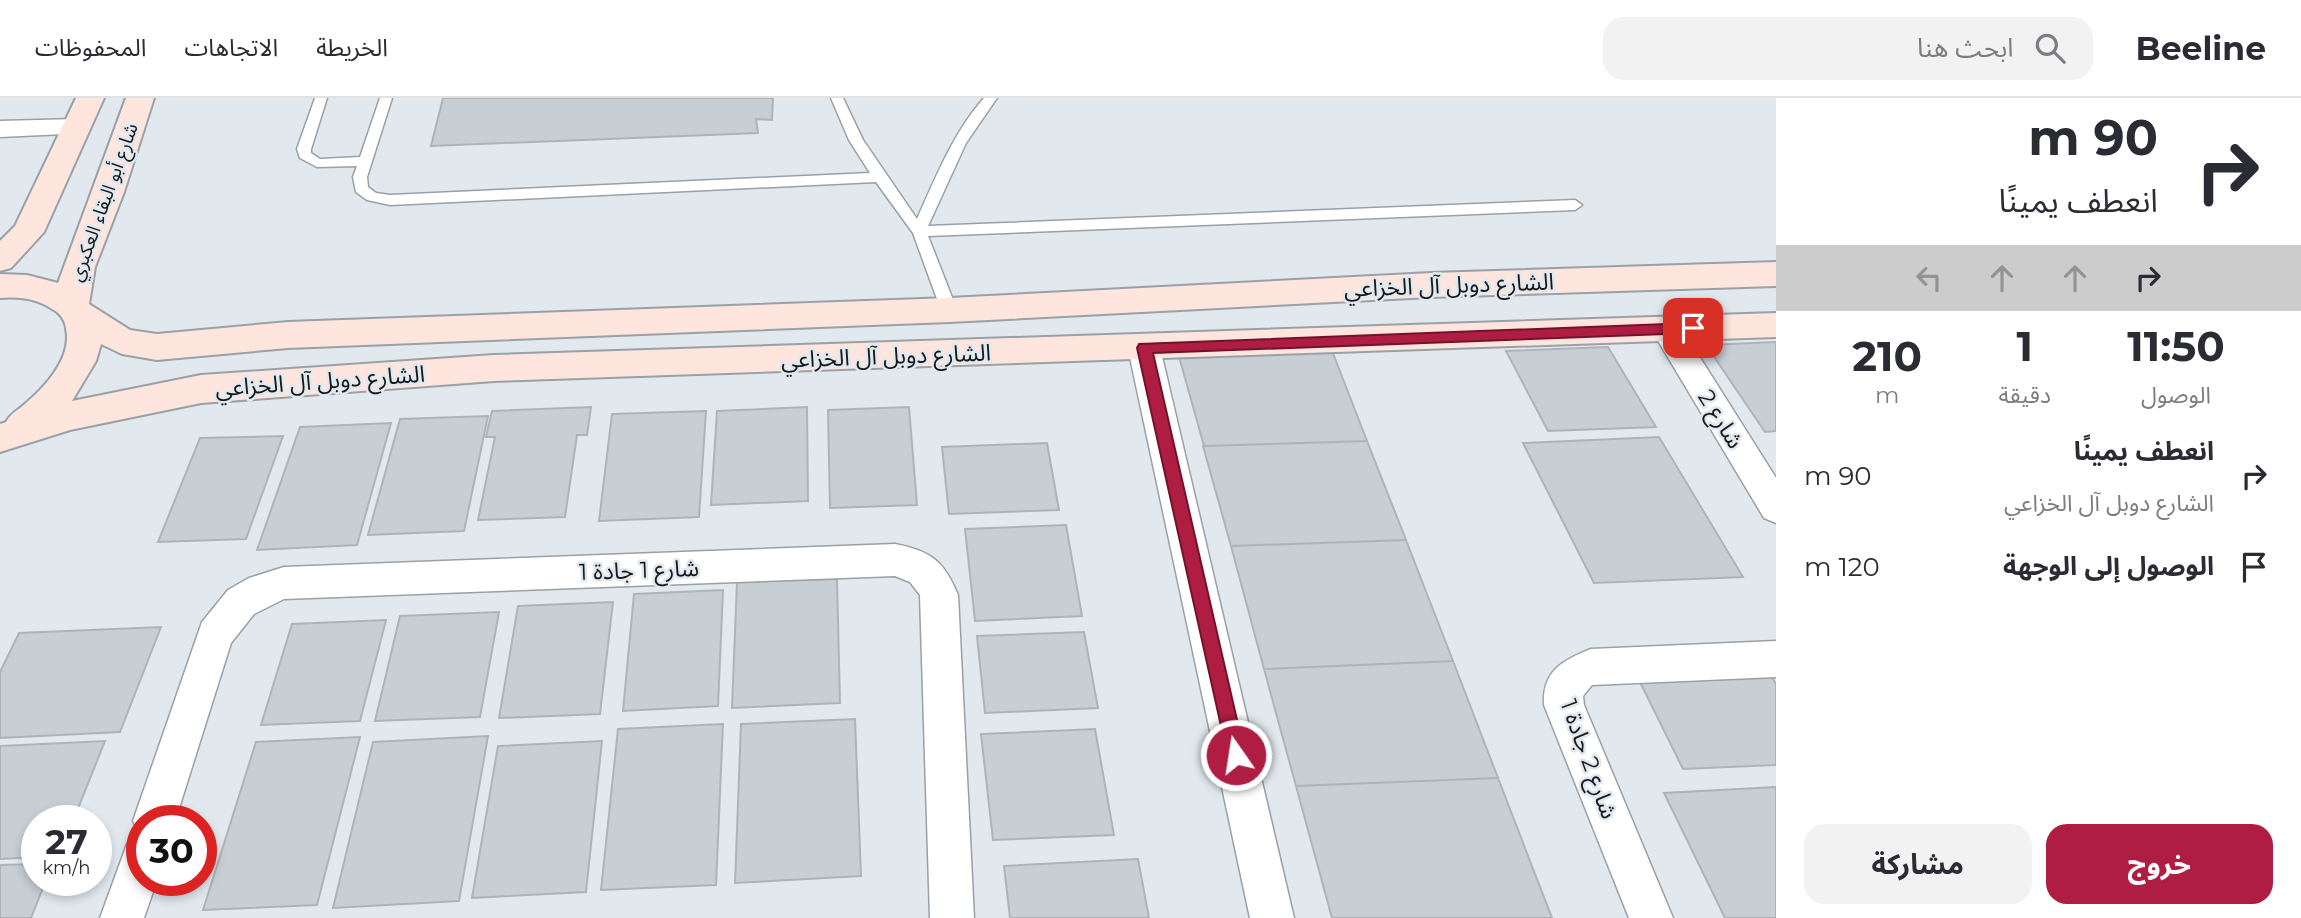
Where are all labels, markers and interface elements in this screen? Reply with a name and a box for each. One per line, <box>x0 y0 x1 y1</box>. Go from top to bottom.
search box <box>1603 17 2093 80</box>
text: Beeline <box>2135 28 2266 68</box>
icon: search <box>2031 29 2069 67</box>
text: ابحث هنا <box>1917 32 2013 64</box>
text: المحفوظات <box>35 33 146 62</box>
text: الاتجاهات <box>184 33 278 62</box>
text: الخريطة <box>316 33 388 62</box>
text: 90 m <box>2028 108 2158 167</box>
street label: شارع أبو البقاء العكبري <box>64 120 146 286</box>
icon: right <box>2182 126 2273 217</box>
text: انعطف يمينًا <box>1999 181 2158 220</box>
icon: left <box>1910 259 1948 297</box>
icon: ahead <box>1983 259 2021 297</box>
icon: ahead <box>2056 259 2094 297</box>
icon: right <box>2129 259 2167 297</box>
street label: الشارع دوبل آل الخزاعي <box>1344 267 1555 306</box>
pin <box>1663 298 1723 358</box>
icon: arrive <box>1674 309 1712 347</box>
text: 1 <box>2016 320 2033 372</box>
text: 11:50 <box>2127 320 2225 372</box>
text: 210 <box>1852 330 1922 382</box>
street label: الشارع دوبل آل الخزاعي <box>781 338 992 377</box>
street label: الشارع دوبل آل الخزاعي <box>214 360 426 406</box>
text: m <box>1875 381 1899 409</box>
text: دقيقة <box>1998 381 2051 409</box>
text: الوصول <box>2141 381 2211 409</box>
street label: شارع 2 <box>1690 384 1750 455</box>
text: انعطف يمينًا <box>2074 435 2214 467</box>
icon: right <box>2235 457 2273 495</box>
text: 90 m <box>1804 460 1871 492</box>
text: الشارع دوبل آل الخزاعي <box>2004 489 2214 517</box>
icon: arrive <box>2235 548 2273 586</box>
text: الوصول إلى الوجهة <box>2003 550 2214 582</box>
text: 120 m <box>1804 551 1880 583</box>
street label: شارع 1 جادة 1 <box>579 554 700 589</box>
street label: شارع 2 جادة 1 <box>1552 696 1624 823</box>
position arrow <box>1199 718 1273 792</box>
speed limit sign: 30 <box>126 805 217 896</box>
text: 27 <box>45 820 88 863</box>
button: مشاركة <box>1804 824 2032 904</box>
button: خروج <box>2046 824 2273 904</box>
text: km/h <box>42 857 91 879</box>

